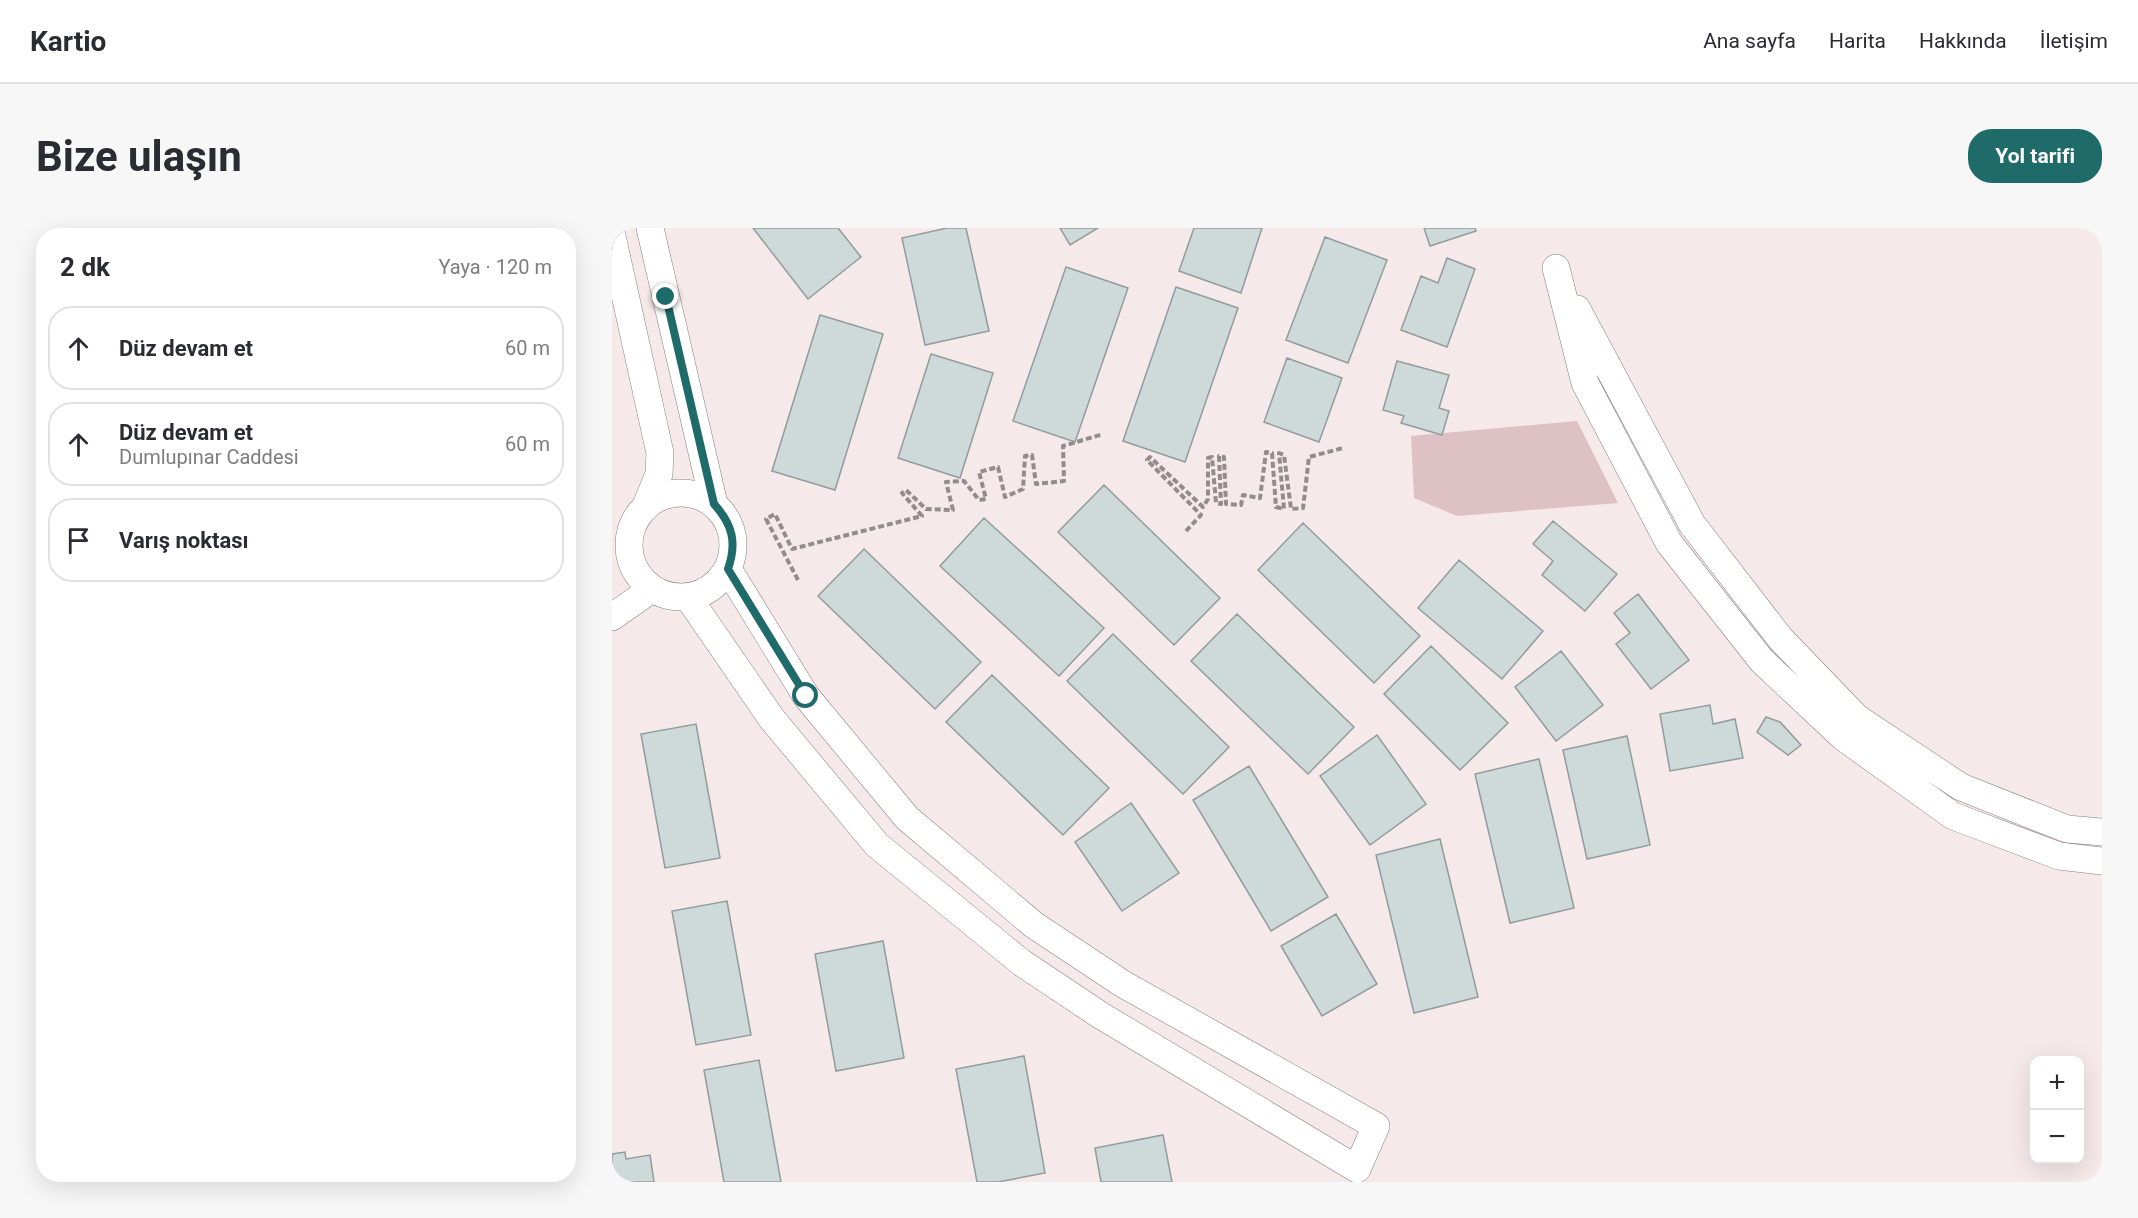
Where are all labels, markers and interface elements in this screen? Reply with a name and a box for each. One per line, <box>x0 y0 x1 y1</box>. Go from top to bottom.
text: Kartio <box>30 25 106 58</box>
text: Ana sayfa <box>1703 29 1796 53</box>
text: Harita <box>1829 29 1886 53</box>
text: Hakkında <box>1919 29 2007 53</box>
text: İletişim <box>2040 29 2108 53</box>
button: Yol tarifi <box>1968 129 2102 183</box>
text: Bize ulaşın <box>36 132 242 181</box>
text: 2 dk <box>60 252 110 282</box>
text: Yaya · 120 m <box>438 255 552 279</box>
route end <box>652 283 678 309</box>
icon: ahead <box>62 332 95 365</box>
text: Düz devam et <box>119 336 253 361</box>
text: 60 m <box>505 336 550 360</box>
text: Düz devam et <box>119 420 253 445</box>
icon: ahead <box>62 428 95 461</box>
text: 60 m <box>505 432 550 456</box>
text: Dumlupınar Caddesi <box>119 445 299 469</box>
icon: arrive <box>62 524 95 557</box>
text: Varış noktası <box>119 528 249 553</box>
route start <box>792 682 818 708</box>
map controls <box>2030 1056 2084 1164</box>
button: + <box>2030 1056 2084 1110</box>
button: − <box>2030 1110 2084 1164</box>

